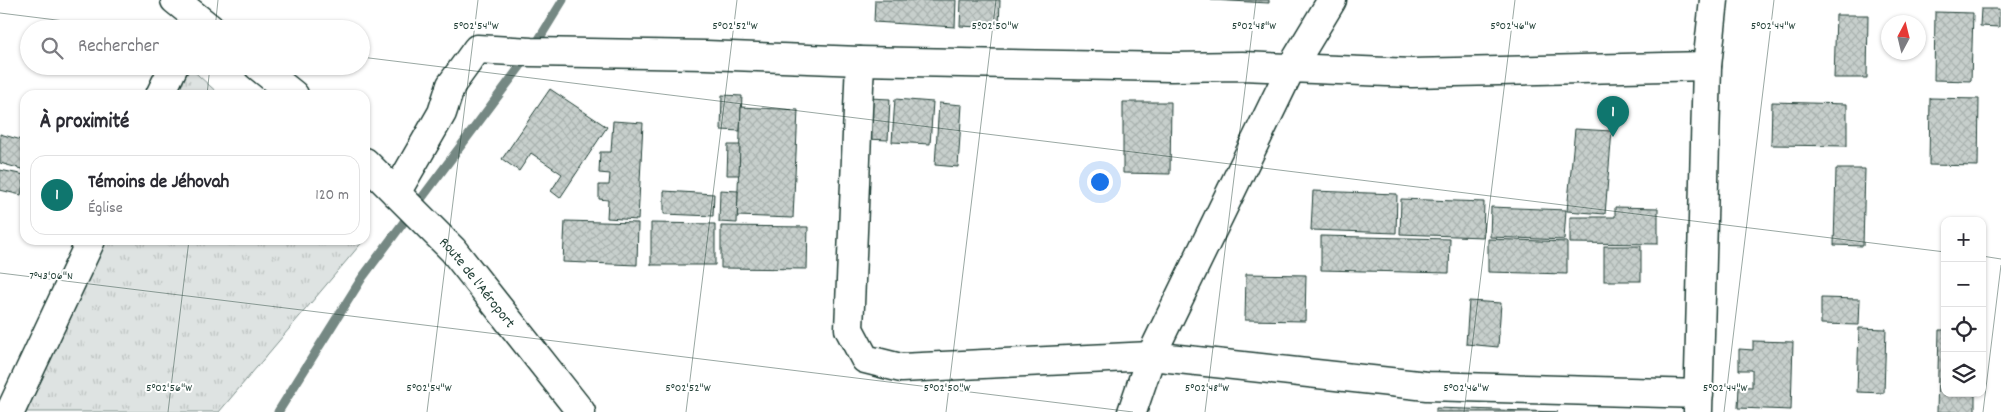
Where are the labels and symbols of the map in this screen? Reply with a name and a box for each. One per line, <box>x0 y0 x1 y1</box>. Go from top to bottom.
north arrow <box>1881 15 1926 60</box>
text: 5°02'54"W <box>453 18 499 35</box>
text: 5°02'52"W <box>712 18 758 35</box>
text: 5°02'50"W <box>972 18 1019 35</box>
text: 5°02'48"W <box>1232 18 1276 35</box>
text: 5°02'46"W <box>1490 18 1536 35</box>
text: 5°02'44"W <box>1751 18 1795 35</box>
pin: 1 <box>1597 96 1629 137</box>
your location <box>1087 169 1113 195</box>
street label: Route de l'Aéroport <box>433 233 520 334</box>
text: 7°43'06"N <box>29 268 73 285</box>
text: 5°02'56"W <box>146 380 192 397</box>
text: 5°02'54"W <box>406 380 452 397</box>
text: 5°02'52"W <box>665 380 711 397</box>
text: 5°02'50"W <box>924 380 971 397</box>
text: 5°02'48"W <box>1185 380 1229 397</box>
text: 5°02'46"W <box>1443 380 1489 397</box>
text: 5°02'44"W <box>1703 380 1747 397</box>

